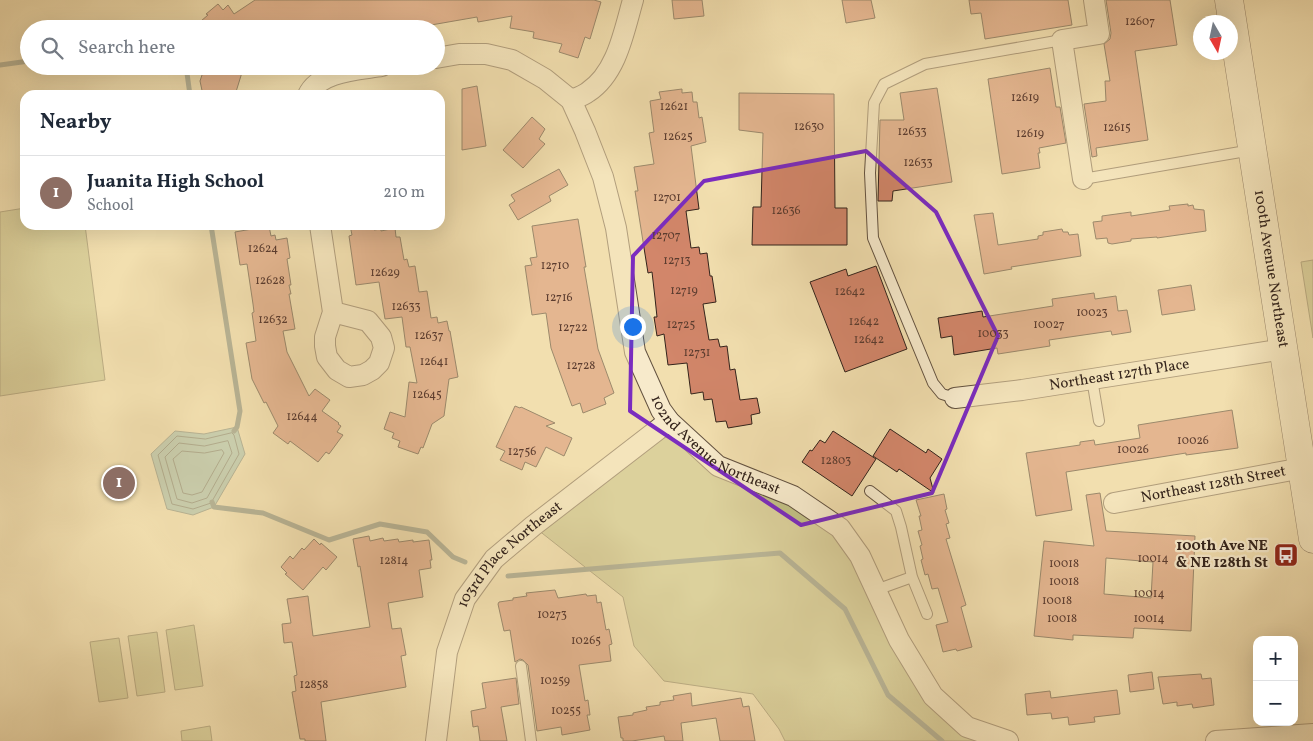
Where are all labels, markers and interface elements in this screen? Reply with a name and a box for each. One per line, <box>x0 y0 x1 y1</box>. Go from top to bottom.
house number: 12607 <box>1125 14 1155 30</box>
north arrow <box>1193 15 1238 60</box>
search box <box>20 20 445 75</box>
icon: search <box>38 34 66 62</box>
text: Search here <box>78 35 175 61</box>
house number: 12619 <box>1011 90 1039 106</box>
house number: 12621 <box>660 99 688 115</box>
text: Nearby <box>40 108 111 137</box>
house number: 12630 <box>794 119 824 135</box>
house number: 12615 <box>1103 120 1131 136</box>
house number: 12633 <box>897 124 927 140</box>
house number: 12619 <box>1016 126 1044 142</box>
house number: 12625 <box>663 129 693 145</box>
house number: 12633 <box>903 155 933 171</box>
text: Juanita High School <box>87 169 264 195</box>
text: 1 <box>53 182 59 204</box>
text: 210 m <box>383 182 425 204</box>
street label: 100th Avenue Northeast <box>1248 188 1294 349</box>
house number: 12701 <box>653 190 681 206</box>
text: School <box>87 195 134 217</box>
house number: 12636 <box>771 203 801 219</box>
house number: 12707 <box>651 228 681 244</box>
house number: 12624 <box>248 241 278 257</box>
house number: 12713 <box>663 253 691 269</box>
house number: 12710 <box>541 258 569 274</box>
house number: 12629 <box>370 265 400 281</box>
house number: 12628 <box>255 273 285 289</box>
house number: 12719 <box>670 283 698 299</box>
house number: 12642 <box>835 284 865 300</box>
house number: 12716 <box>545 290 573 306</box>
house number: 12633 <box>391 299 421 315</box>
house number: 10023 <box>1076 305 1108 321</box>
house number: 12632 <box>258 312 288 328</box>
your location <box>620 314 646 340</box>
house number: 12642 <box>849 314 879 330</box>
house number: 12725 <box>667 317 696 333</box>
house number: 10027 <box>1033 317 1065 333</box>
house number: 12722 <box>558 320 588 336</box>
house number: 10033 <box>977 326 1009 342</box>
house number: 12637 <box>415 328 444 344</box>
house number: 12642 <box>854 332 884 348</box>
house number: 12731 <box>683 345 711 361</box>
street label: Northeast 127th Place <box>1048 353 1191 396</box>
house number: 12641 <box>420 354 448 370</box>
house number: 12728 <box>567 358 595 374</box>
house number: 12645 <box>412 387 442 403</box>
street label: 102nd Avenue Northeast <box>645 392 783 500</box>
house number: 12644 <box>286 409 318 425</box>
house number: 10026 <box>1177 433 1209 449</box>
house number: 10026 <box>1117 442 1149 458</box>
house number: 12756 <box>508 444 536 460</box>
house number: 12803 <box>821 453 851 469</box>
street label: Northeast 128th Street <box>1139 461 1288 508</box>
pin: 1 <box>103 464 135 502</box>
street label: 103rd Place Northeast <box>452 497 567 610</box>
place label: 100th Ave NE & NE 128th St <box>1176 536 1268 574</box>
bus stop icon: 100th Ave NE & NE 128th St <box>1273 542 1299 568</box>
house number: 10014 <box>1137 551 1169 567</box>
house number: 12814 <box>379 553 409 569</box>
house number: 10018 <box>1049 556 1079 572</box>
house number: 10018 <box>1049 574 1079 590</box>
house number: 10014 <box>1133 586 1165 602</box>
house number: 10018 <box>1042 593 1072 609</box>
house number: 10273 <box>537 607 567 623</box>
house number: 10018 <box>1047 611 1077 627</box>
house number: 10014 <box>1133 611 1165 627</box>
house number: 10265 <box>571 633 601 649</box>
map controls <box>1253 636 1298 726</box>
button: + <box>1253 636 1298 681</box>
house number: 10259 <box>540 673 570 689</box>
house number: 12858 <box>300 677 328 693</box>
button: − <box>1253 681 1298 726</box>
house number: 10255 <box>551 703 581 719</box>

